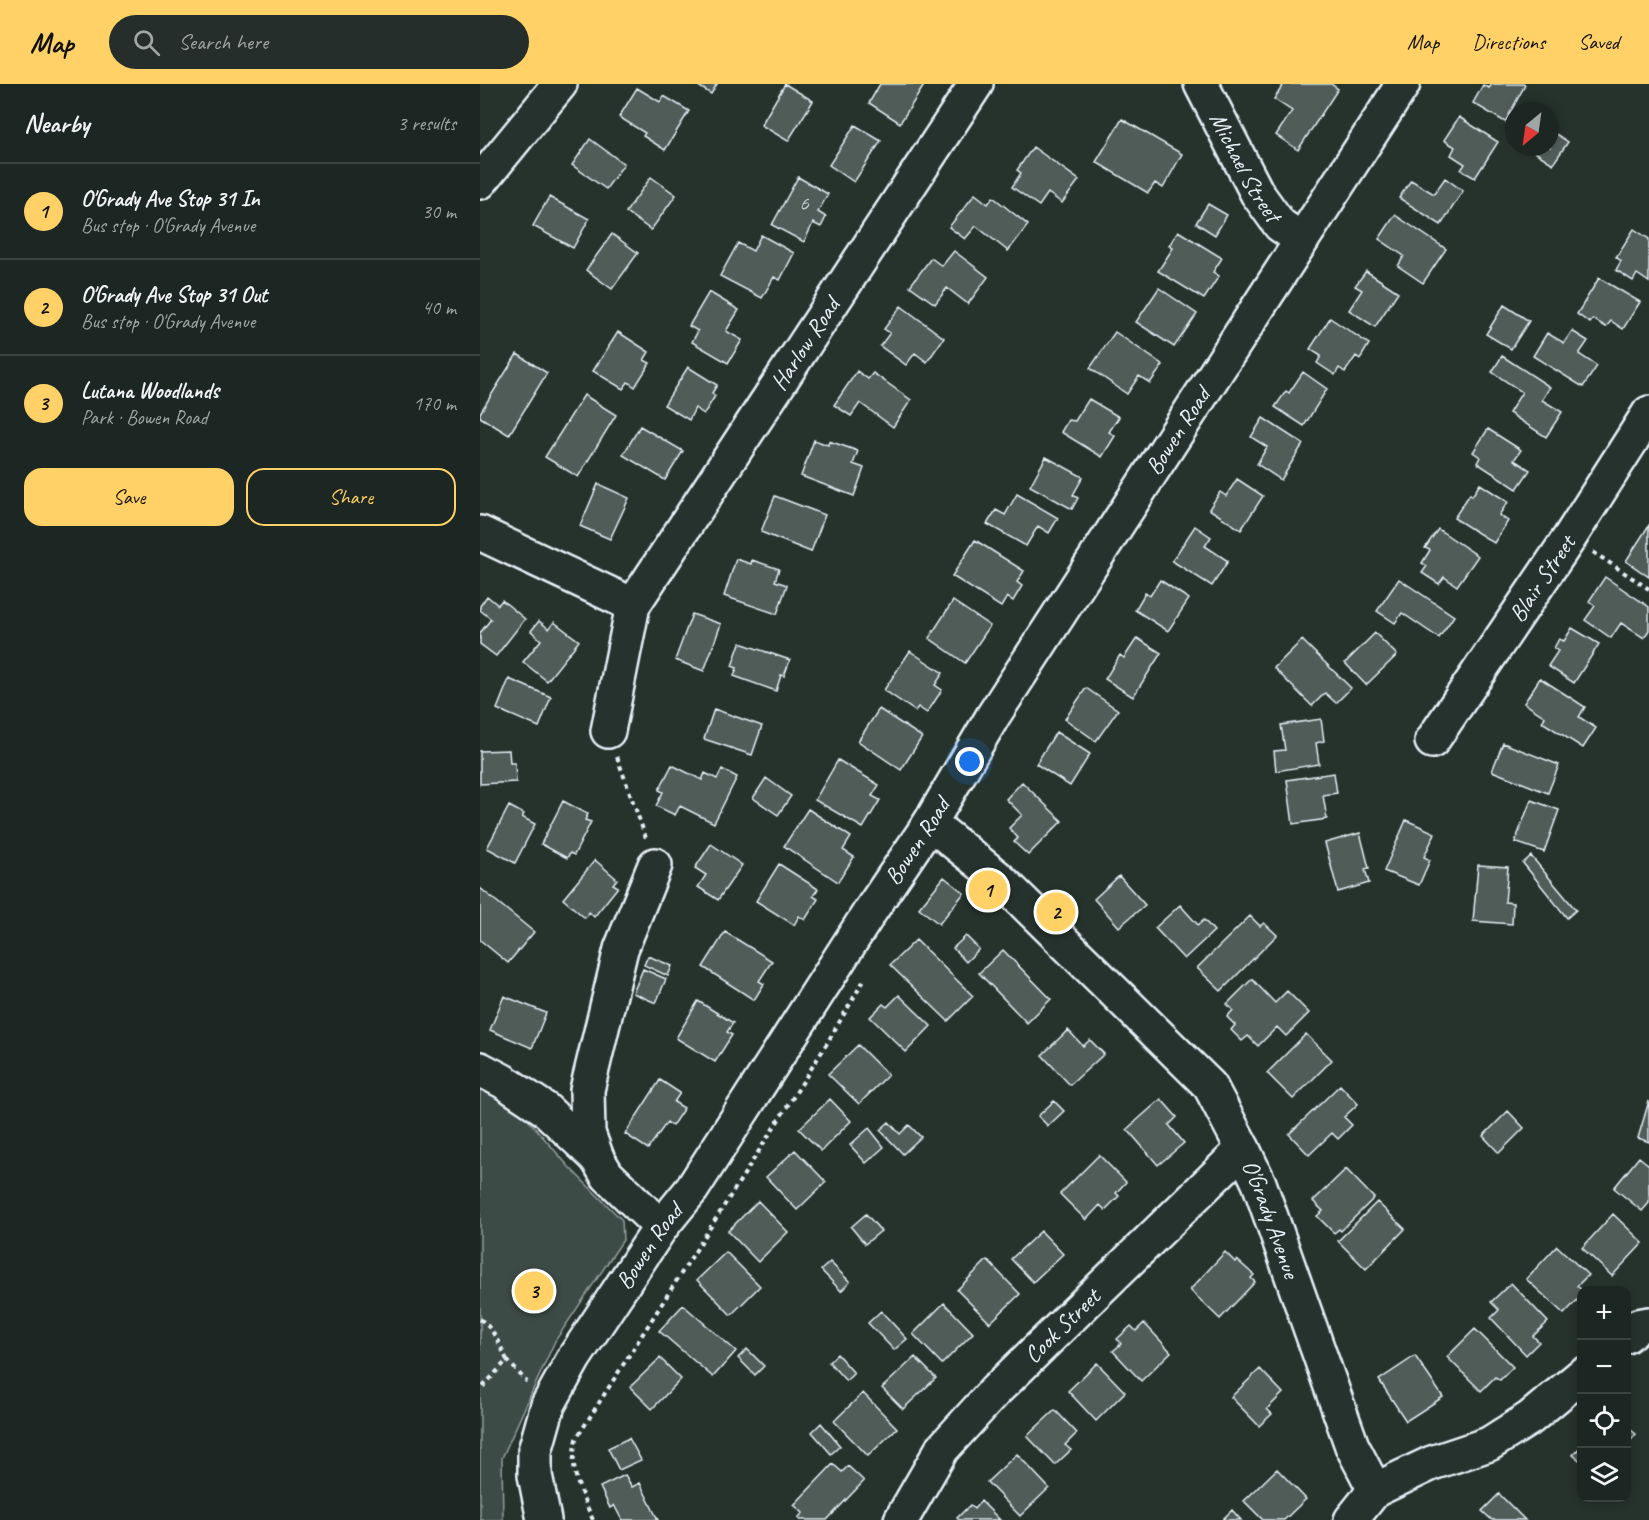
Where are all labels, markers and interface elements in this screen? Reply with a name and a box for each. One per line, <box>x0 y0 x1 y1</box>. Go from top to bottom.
search box <box>109 15 529 69</box>
text: Map <box>30 25 73 60</box>
icon: search <box>130 26 163 59</box>
text: Search here <box>178 28 268 56</box>
text: Map <box>1407 29 1439 55</box>
text: Directions <box>1472 29 1545 55</box>
text: Saved <box>1578 29 1619 55</box>
north arrow <box>1505 102 1559 156</box>
text: Nearby <box>24 107 89 140</box>
street label: Michael Street <box>1203 107 1290 230</box>
text: 3 results <box>397 111 456 136</box>
text: O'Grady Ave Stop 31 In <box>81 185 260 213</box>
house number: 6 <box>799 190 809 216</box>
text: 1 <box>39 199 48 224</box>
text: 30 m <box>422 199 456 224</box>
text: Bus stop · O'Grady Avenue <box>81 213 255 238</box>
text: O'Grady Ave Stop 31 Out <box>81 281 267 309</box>
street label: Harlow Road <box>764 289 848 396</box>
text: 2 <box>39 295 48 320</box>
text: 40 m <box>422 295 456 320</box>
text: Bus stop · O'Grady Avenue <box>81 309 255 334</box>
text: Lutana Woodlands <box>81 377 219 405</box>
street label: Bowen Road <box>1139 379 1219 480</box>
text: 3 <box>39 391 48 416</box>
text: 170 m <box>413 391 456 416</box>
text: Park · Bowen Road <box>81 405 208 430</box>
button: Save <box>24 468 234 526</box>
button: Share <box>246 468 456 526</box>
street label: Blair Street <box>1502 528 1583 628</box>
your location <box>955 747 984 776</box>
street label: Bowen Road <box>878 789 958 890</box>
pin: 1 <box>968 868 1008 912</box>
pin: 2 <box>1036 890 1076 934</box>
street label: O'Grady Avenue <box>1235 1155 1307 1284</box>
street label: Bowen Road <box>609 1194 692 1295</box>
pin: 3 <box>514 1268 554 1314</box>
street label: Cook Street <box>1018 1280 1108 1370</box>
map controls <box>1577 1286 1631 1502</box>
button: + <box>1577 1286 1631 1340</box>
button: − <box>1577 1340 1631 1394</box>
button: locate <box>1577 1394 1631 1448</box>
button: layers <box>1577 1448 1631 1502</box>

